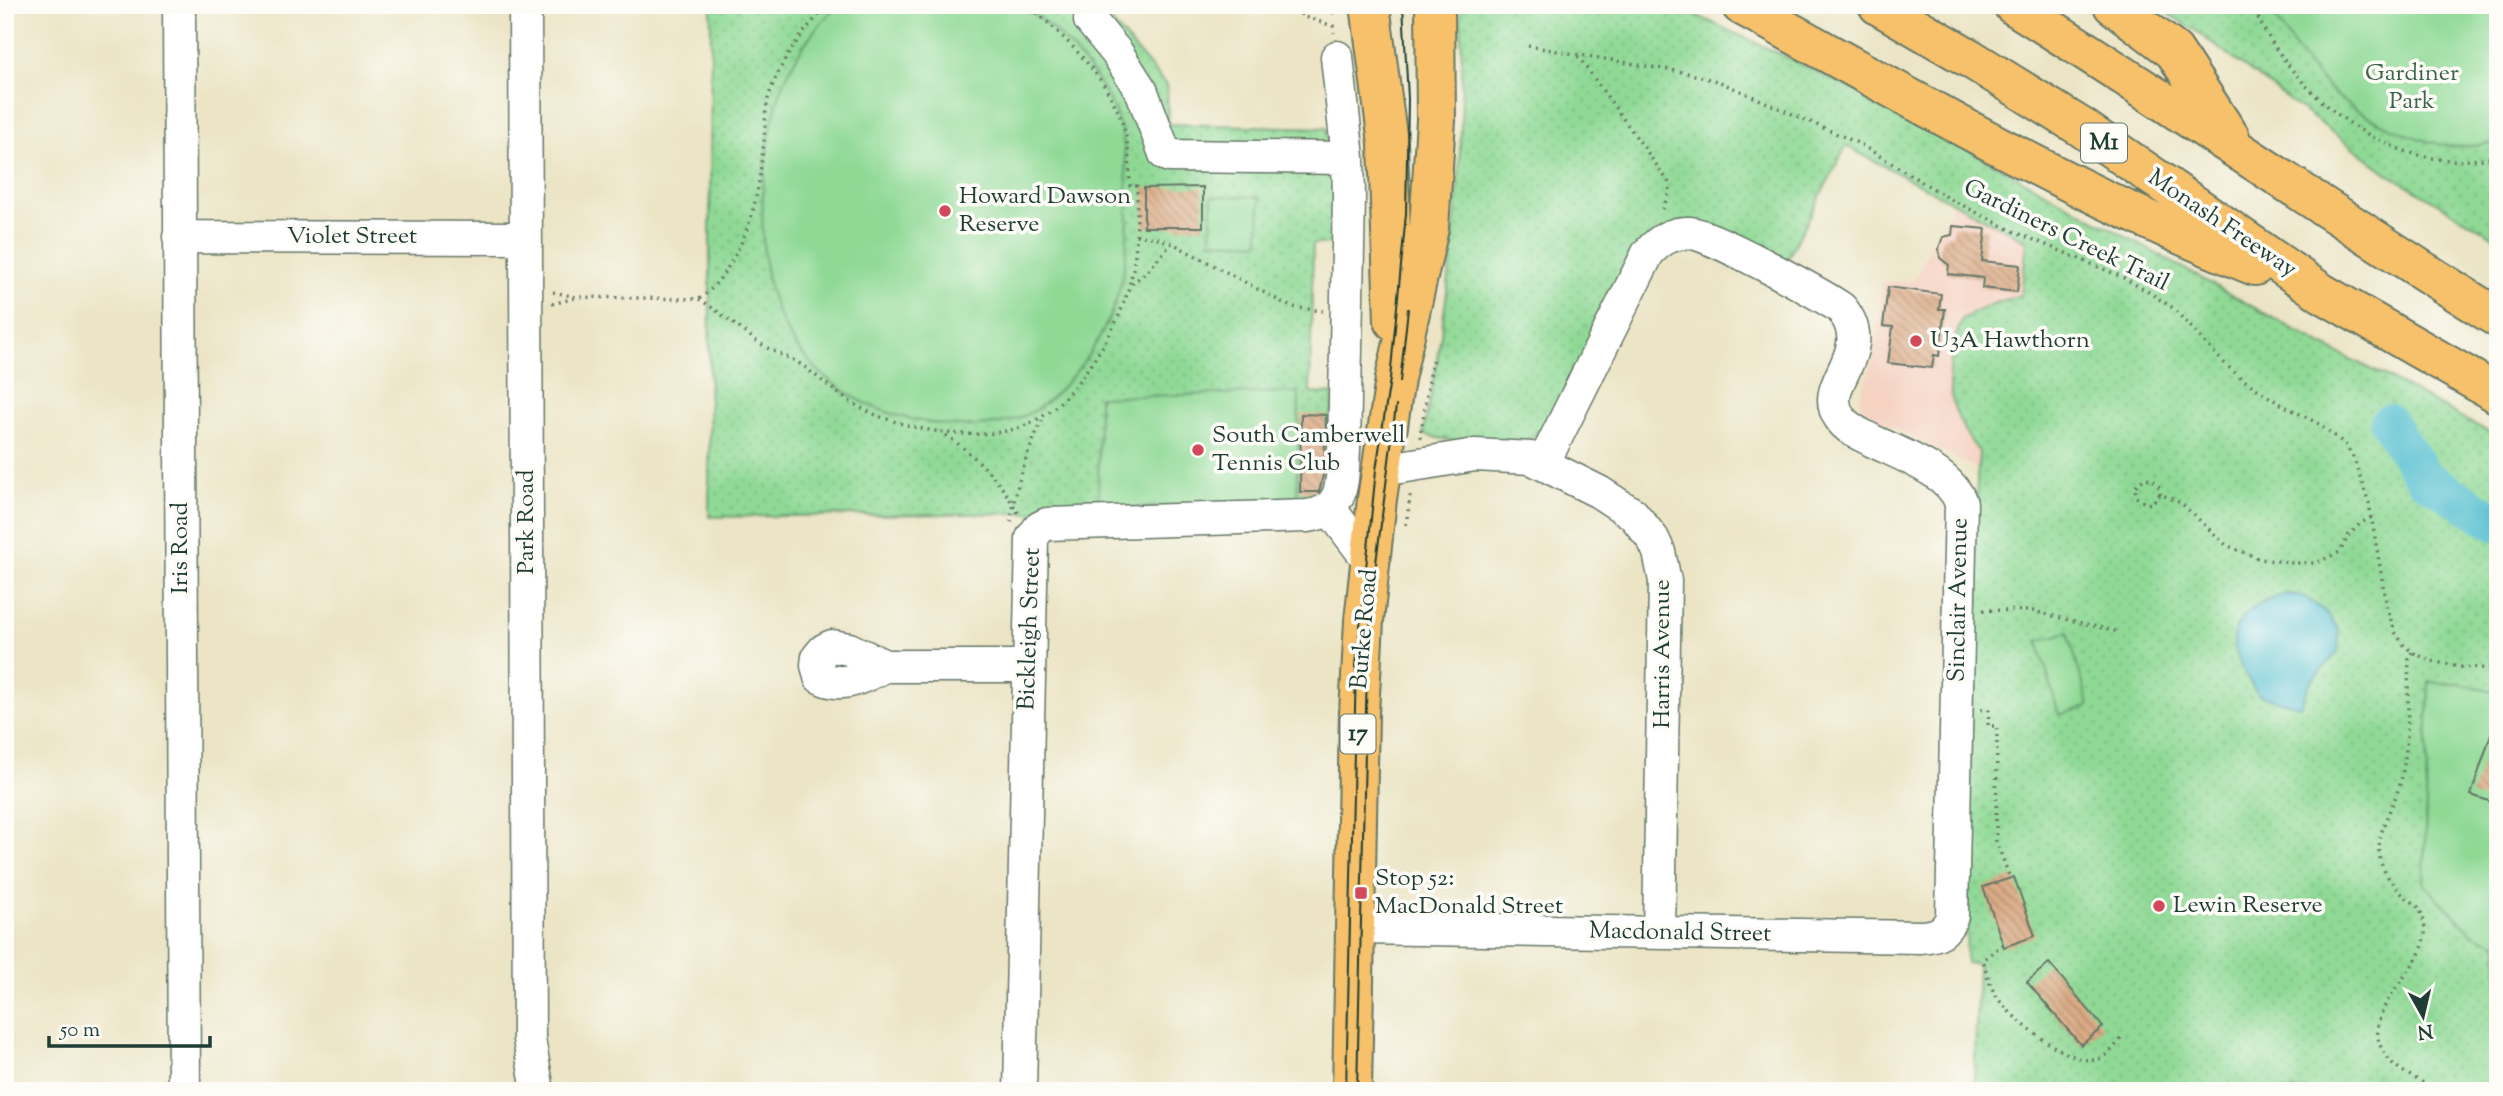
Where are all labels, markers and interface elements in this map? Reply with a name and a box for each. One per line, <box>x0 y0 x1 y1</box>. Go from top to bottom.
park label: Gardiner Park <box>2365 57 2459 119</box>
road number: M1 <box>2081 124 2127 162</box>
street label: Monash Freeway <box>2141 161 2303 287</box>
street label: Gardiners Creek Trail <box>1957 171 2175 301</box>
place label: Howard Dawson Reserve <box>959 180 1131 242</box>
marker: Howard Dawson Reserve <box>937 203 953 219</box>
street label: Violet Street <box>287 220 417 254</box>
place label: U3A Hawthorn <box>1930 324 2090 358</box>
marker: U3A Hawthorn <box>1908 333 1924 349</box>
place label: South Camberwell Tennis Club <box>1212 419 1406 481</box>
marker: South Camberwell Tennis Club <box>1190 442 1206 458</box>
street label: Park Road <box>510 469 544 574</box>
street label: Iris Road <box>164 501 198 594</box>
street label: Sinclair Avenue <box>1941 517 1977 683</box>
street label: Bickleigh Street <box>1010 547 1050 711</box>
street label: Burke Road <box>1343 567 1387 691</box>
street label: Harris Avenue <box>1646 579 1680 729</box>
road number: 17 <box>1340 714 1376 754</box>
place label: Stop 52: MacDonald Street <box>1375 862 1563 924</box>
marker: Stop 52: MacDonald Street <box>1353 885 1369 901</box>
place label: Lewin Reserve <box>2173 889 2323 923</box>
marker: Lewin Reserve <box>2151 898 2167 914</box>
street label: Macdonald Street <box>1588 914 1772 952</box>
north arrow <box>2388 981 2458 1050</box>
scale bar <box>49 1005 210 1049</box>
text: 50 m <box>59 1016 100 1046</box>
text: N <box>2416 1016 2434 1045</box>

